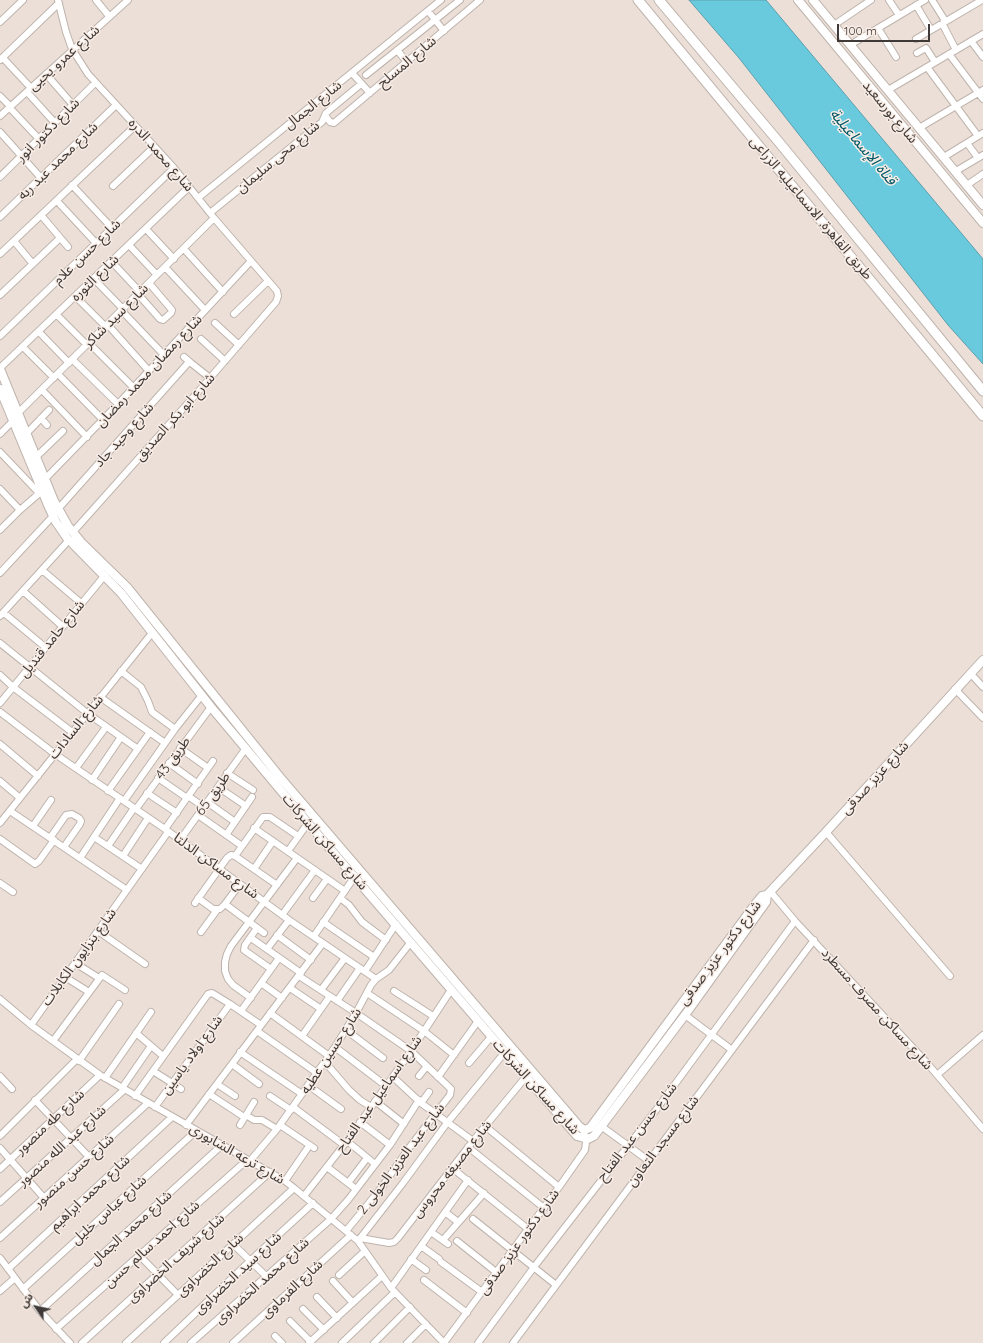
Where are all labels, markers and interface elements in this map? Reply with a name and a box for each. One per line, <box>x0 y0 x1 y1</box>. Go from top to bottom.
scale bar <box>839 16 932 42</box>
street label: شارع عمرو يحيى <box>25 21 103 95</box>
text: 100 m <box>844 23 877 38</box>
street label: شارع المسلح <box>374 33 440 91</box>
street label: شارع الجمال <box>281 77 345 133</box>
street label: شارع بورسعيد <box>859 77 921 147</box>
street label: شارع دكتور انور <box>13 95 83 165</box>
water label: قناة الإسماعيلية <box>826 105 900 189</box>
street label: شارع محمد الدره <box>125 115 197 195</box>
street label: شارع محى سليمان <box>233 117 323 197</box>
street label: شارع محمد عبد ربه <box>14 118 102 204</box>
street label: طريق القاهرة, الاسماعيليه الزراعى <box>746 133 876 283</box>
street label: شارع حسن علام <box>50 216 124 288</box>
street label: شارع الثوره <box>68 251 122 305</box>
street label: شارع سيد شاكر <box>80 280 152 352</box>
street label: شارع رمضان محمد رمضان <box>92 311 206 431</box>
street label: شارع ابو بكر الصديق <box>131 370 219 464</box>
street label: شارع وحيد جاد <box>91 399 157 471</box>
street label: شارع حامد قنديل <box>16 597 88 681</box>
street label: شارع السادات <box>45 691 107 763</box>
street label: طريق 43 <box>152 733 194 783</box>
street label: شارع عزيز صدقى <box>837 738 913 818</box>
street label: طريق 65 <box>192 769 234 819</box>
street label: شارع مساكن الشركات <box>279 791 371 893</box>
street label: شارع مساكن الدلتا <box>170 829 262 903</box>
street label: شارع دكتور عزيز صدقى <box>675 897 765 1009</box>
street label: شارع بنزايون الكابلات <box>38 905 120 1009</box>
street label: شارع مساكن مصرف مسطرد <box>818 944 936 1074</box>
street label: شارع حسين عطيه <box>297 1005 365 1097</box>
street label: شارع اولاد ياسين <box>158 1012 226 1098</box>
street label: شارع اسماعيل عبد الفتاح <box>332 1032 426 1156</box>
street label: شارع مساكن الشركات <box>489 1036 583 1138</box>
street label: شارع حسن عبد الفتاح <box>593 1079 681 1185</box>
street label: شارع طه منصور <box>12 1086 88 1158</box>
street label: شارع مسجد التعاون <box>623 1092 703 1190</box>
street label: شارع عبد العزيز الخولى 2 <box>354 1100 448 1218</box>
street label: شارع عبد الله منصور <box>14 1102 110 1190</box>
street label: شارع مصبغه محروس <box>409 1117 495 1221</box>
street label: شارع ترعه الشابورى <box>186 1120 288 1188</box>
street label: شارع حسن منصور <box>30 1130 118 1212</box>
street label: شارع محمد ابراهيم <box>46 1152 134 1234</box>
street label: شارع عباس خليل <box>68 1172 150 1248</box>
street label: شارع دكتور عزيز صدقى <box>475 1186 563 1298</box>
street label: شارع محمد الجمال <box>87 1187 175 1269</box>
street label: شارع احمد سالم حسن <box>101 1197 203 1291</box>
street label: شارع شريف الخضراوى <box>124 1210 228 1306</box>
street label: شارع سيد الخضراوى <box>191 1228 285 1318</box>
street label: شارع الخضراوى <box>173 1230 247 1300</box>
street label: شارع محمد الخضراوى <box>211 1234 313 1328</box>
street label: شارع الفرماوى <box>258 1256 326 1322</box>
north arrow <box>16 1287 56 1327</box>
text: ش <box>16 1290 36 1310</box>

